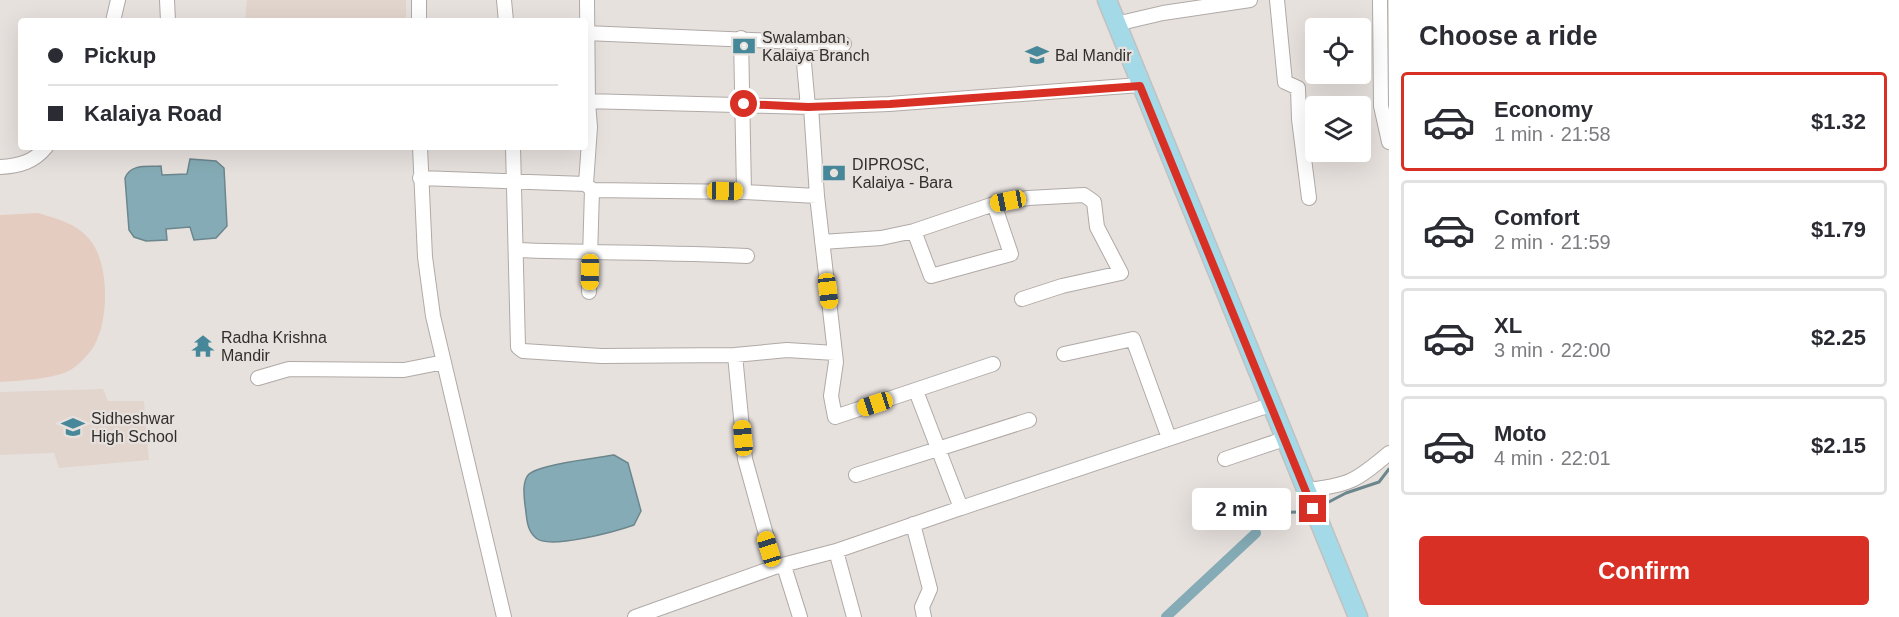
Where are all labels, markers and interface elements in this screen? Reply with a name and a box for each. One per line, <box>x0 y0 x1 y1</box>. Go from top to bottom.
map controls <box>1305 18 1371 162</box>
button: locate <box>1305 18 1371 84</box>
text: Choose a ride <box>1419 21 1598 51</box>
place label: Swalamban, Kalaiya Branch <box>762 29 870 64</box>
bank icon: Swalamban, Kalaiya Branch <box>731 33 757 59</box>
school or university icon: Bal Mandir <box>1024 42 1050 68</box>
text: Pickup <box>84 43 156 68</box>
place label: Bal Mandir <box>1055 47 1132 64</box>
route start <box>730 90 757 117</box>
icon: car <box>1422 95 1476 149</box>
button: layers <box>1305 96 1371 162</box>
text: Economy <box>1494 97 1593 122</box>
text: Kalaiya Road <box>84 101 222 126</box>
text: $1.32 <box>1811 109 1866 134</box>
text: 1 min · 21:58 <box>1494 123 1611 145</box>
place label: DIPROSC, Kalaiya - Bara <box>852 156 953 191</box>
bank icon: DIPROSC, Kalaiya - Bara <box>821 160 847 186</box>
car <box>707 182 743 200</box>
car <box>989 189 1027 213</box>
icon: car <box>1422 203 1476 257</box>
text: Comfort <box>1494 205 1580 230</box>
text: $1.79 <box>1811 217 1866 242</box>
text: 2 min · 21:59 <box>1494 231 1611 253</box>
car <box>581 254 599 290</box>
car <box>817 272 839 310</box>
icon: car <box>1422 311 1476 365</box>
text: XL <box>1494 313 1522 338</box>
text: $2.25 <box>1811 325 1866 350</box>
place label: Radha Krishna Mandir <box>221 329 327 364</box>
temple icon: Radha Krishna Mandir <box>190 333 216 359</box>
text: 3 min · 22:00 <box>1494 339 1611 361</box>
car <box>855 390 895 418</box>
place label: Sidheshwar High School <box>91 410 177 445</box>
school or university icon: Sidheshwar High School <box>60 414 86 440</box>
car <box>732 419 754 457</box>
icon: car <box>1422 419 1476 473</box>
text: Moto <box>1494 421 1547 446</box>
text: $2.15 <box>1811 433 1866 458</box>
text: 4 min · 22:01 <box>1494 447 1611 469</box>
callout: 2 min <box>1193 488 1292 530</box>
route end <box>1299 495 1326 522</box>
text: 2 min <box>1215 498 1268 520</box>
car <box>755 529 783 569</box>
button: Confirm <box>1419 536 1869 605</box>

